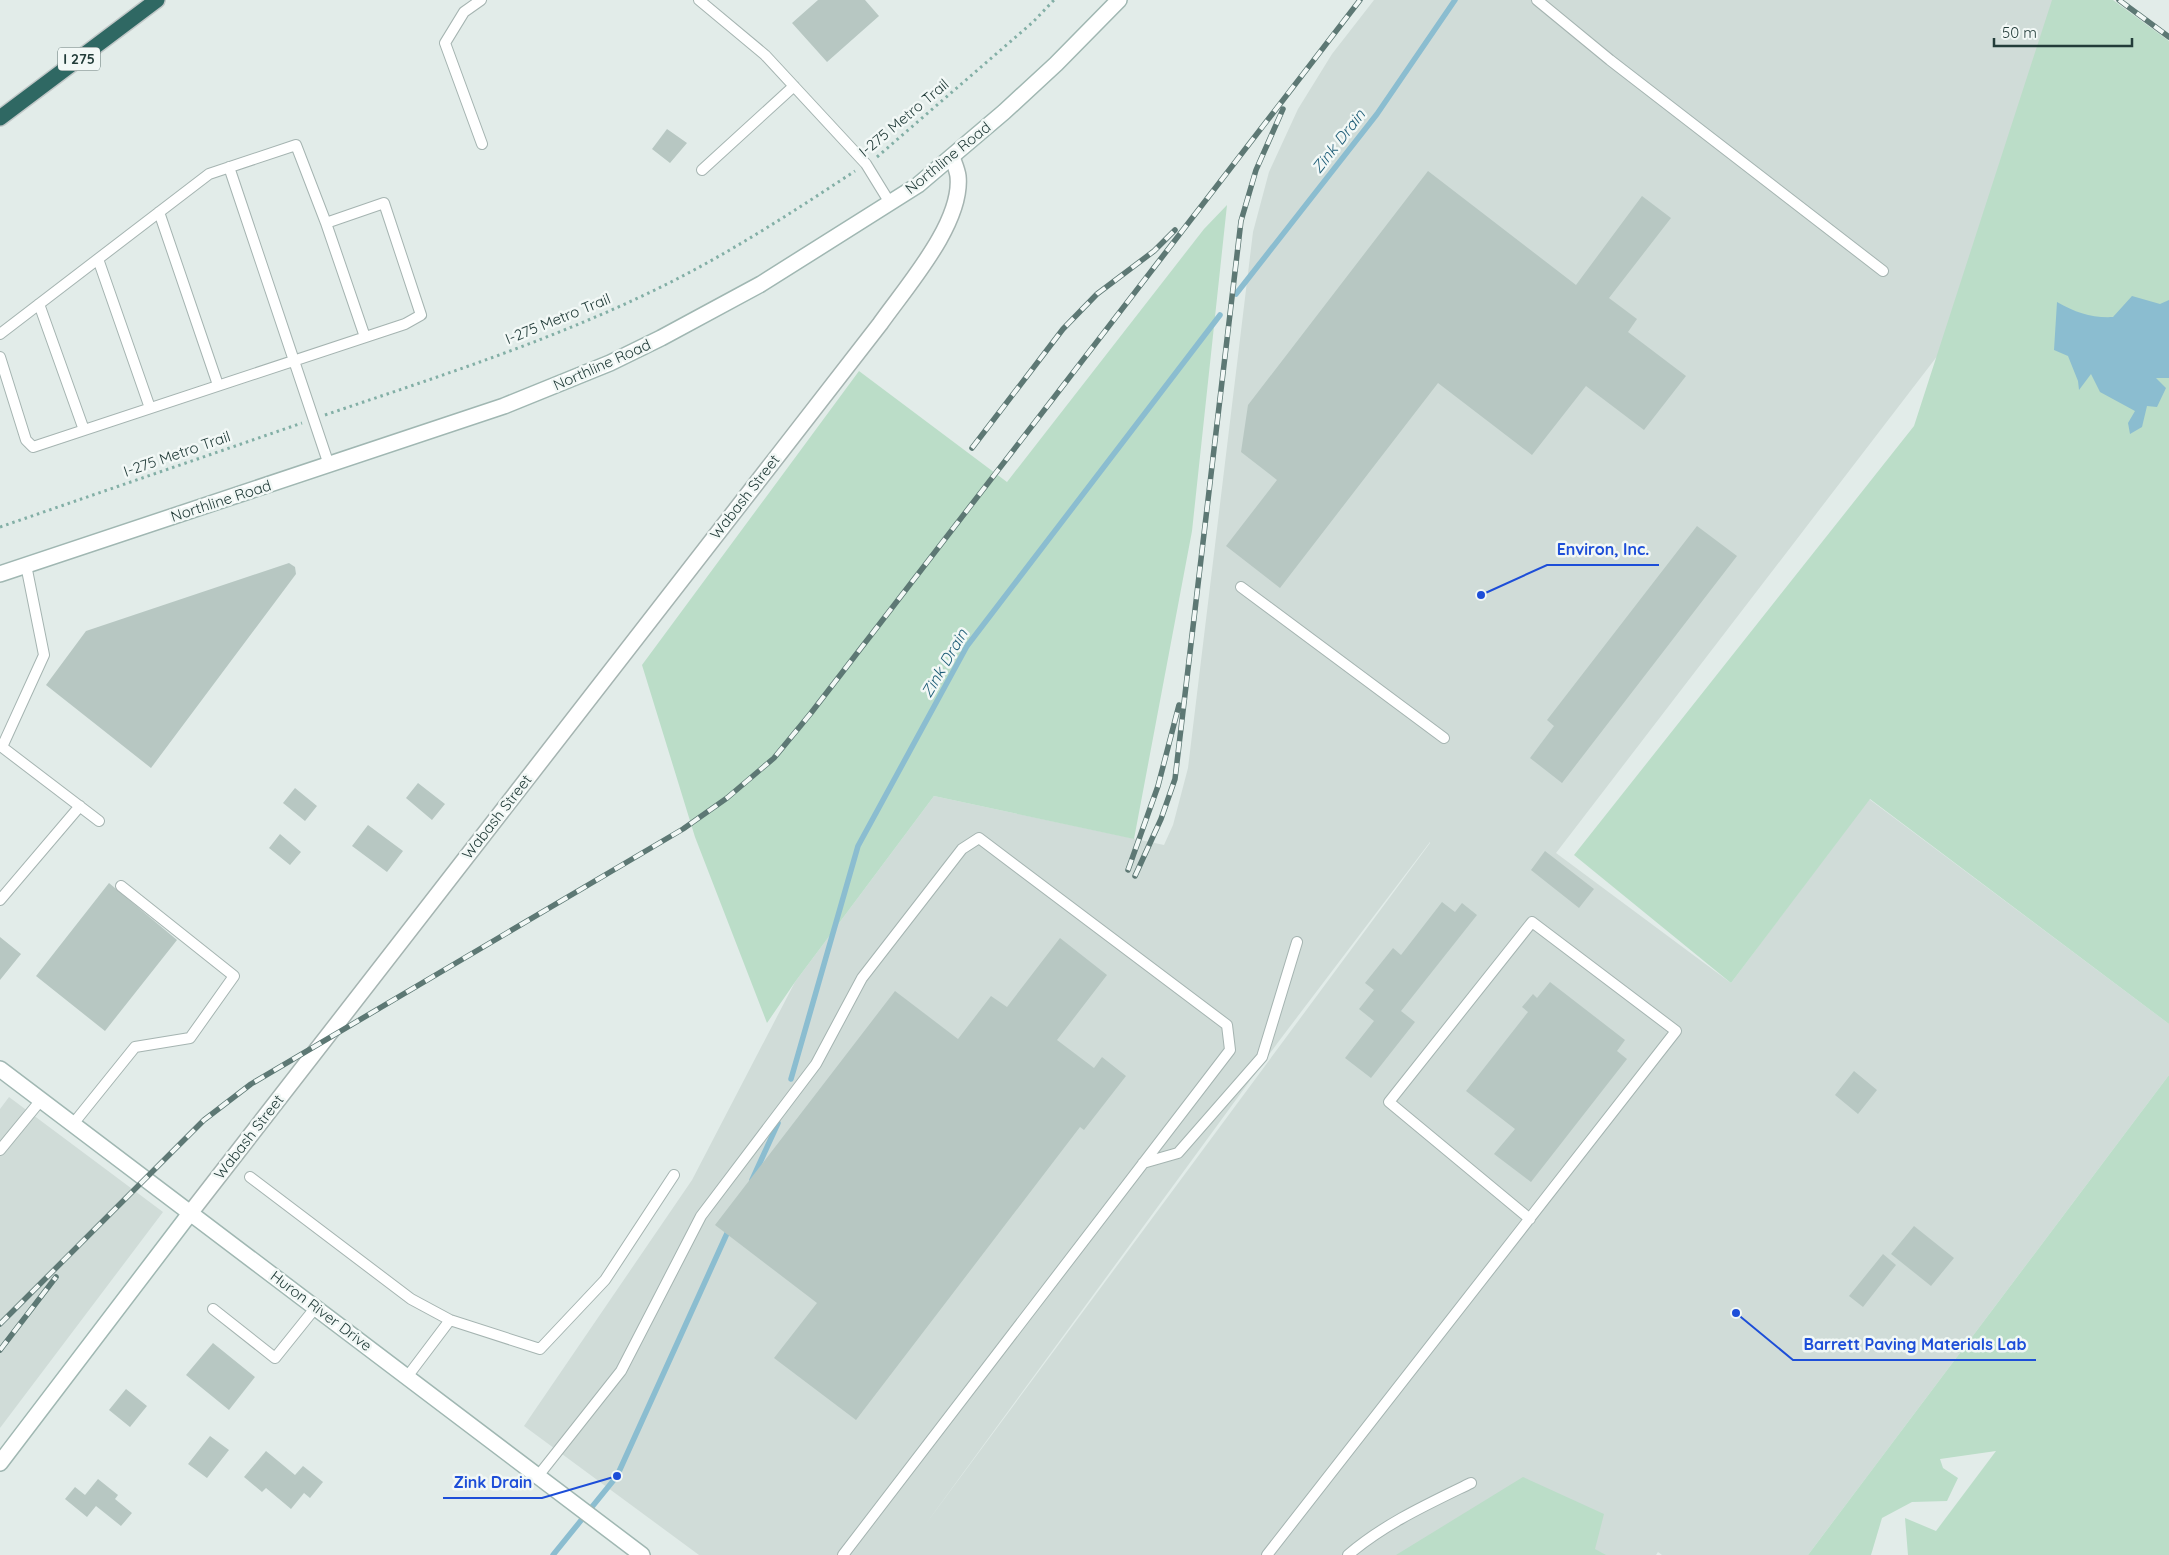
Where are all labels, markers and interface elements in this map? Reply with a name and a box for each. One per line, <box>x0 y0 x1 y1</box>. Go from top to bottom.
scale bar <box>1994 15 2132 47</box>
text: 50 m <box>2002 23 2037 42</box>
road number: I 275 <box>58 48 100 70</box>
street label: I-275 Metro Trail <box>855 74 953 161</box>
water label: Zink Drain <box>1307 104 1370 177</box>
street label: Northline Road <box>901 117 994 198</box>
street label: I-275 Metro Trail <box>502 289 613 348</box>
street label: Northline Road <box>550 335 653 394</box>
street label: I-275 Metro Trail <box>121 426 233 481</box>
street label: Wabash Street <box>706 451 784 543</box>
street label: Northline Road <box>168 475 273 526</box>
callout: Environ, Inc. <box>1547 534 1659 565</box>
text: Environ, Inc. <box>1557 539 1649 559</box>
water label: Zink Drain <box>916 625 972 701</box>
street label: Wabash Street <box>458 771 536 863</box>
street label: Wabash Street <box>210 1091 288 1183</box>
street label: Huron River Drive <box>267 1266 376 1355</box>
callout: Barrett Paving Materials Lab <box>1793 1329 2036 1360</box>
text: Barrett Paving Materials Lab <box>1804 1334 2026 1354</box>
callout: Zink Drain <box>443 1467 542 1498</box>
text: Zink Drain <box>454 1472 532 1492</box>

